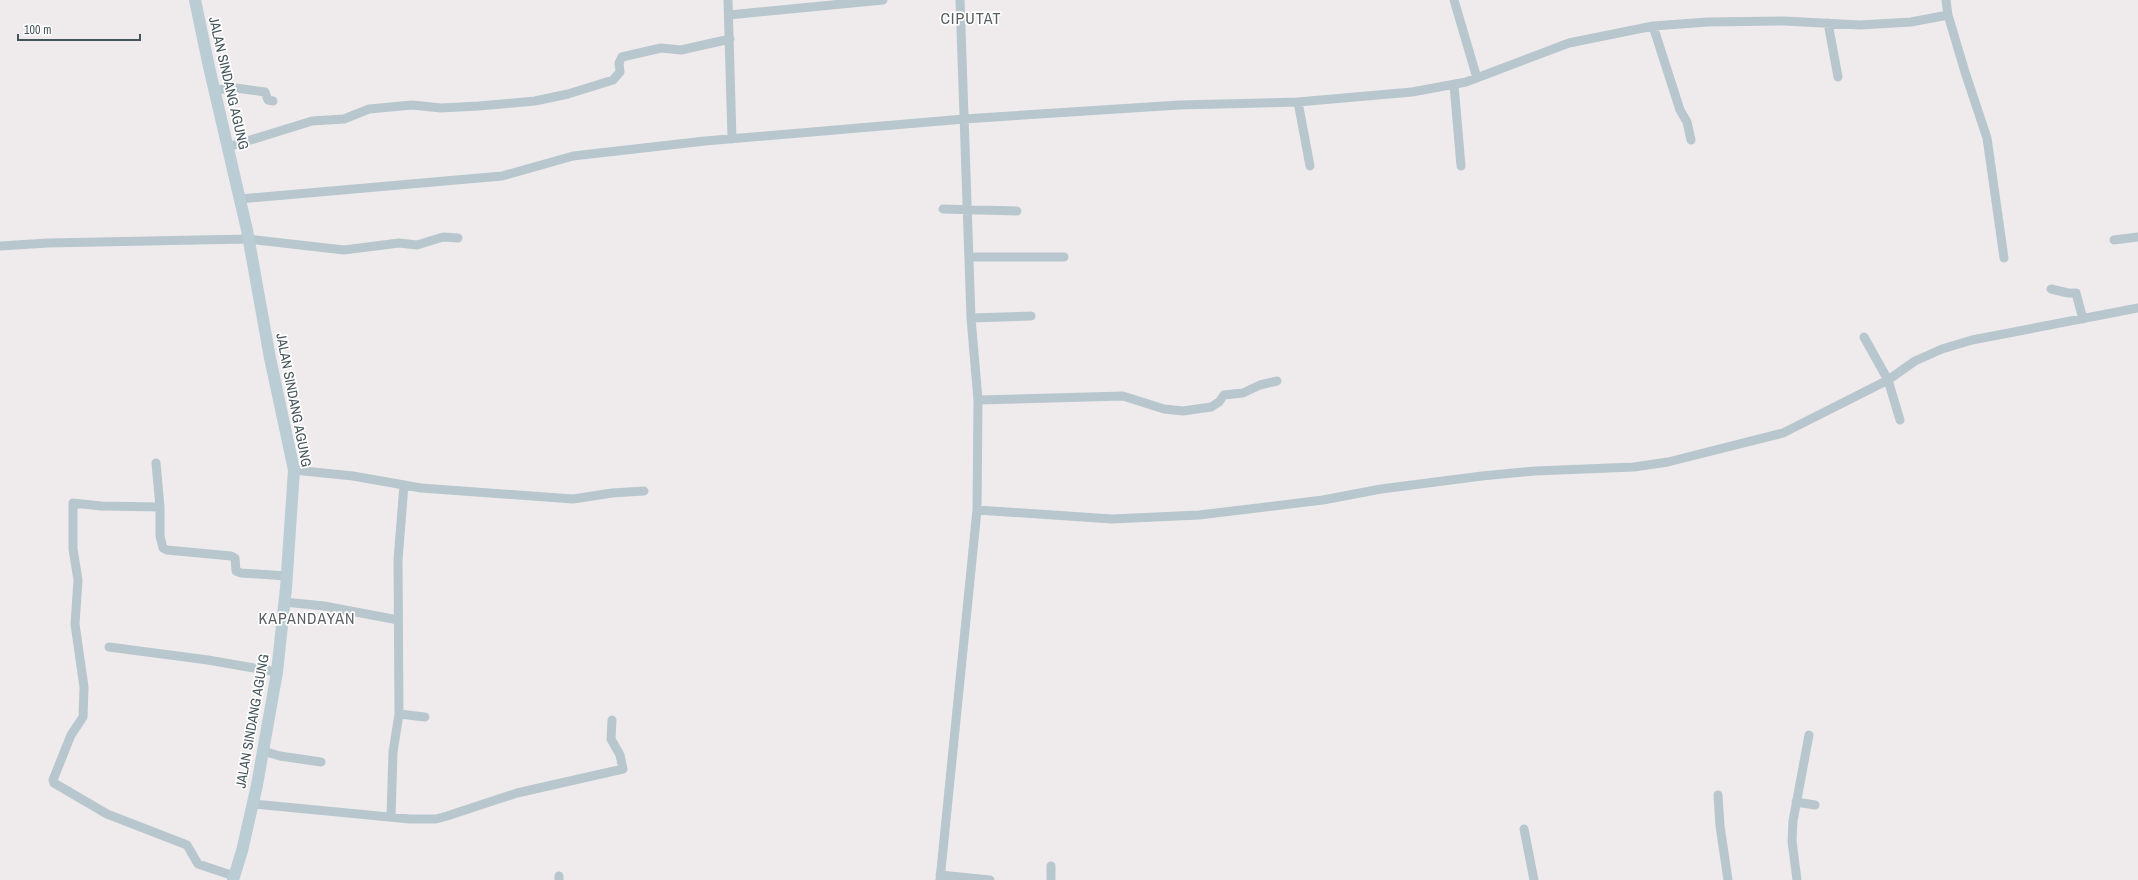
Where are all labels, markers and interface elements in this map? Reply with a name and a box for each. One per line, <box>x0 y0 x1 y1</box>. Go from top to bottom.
district label: CIPUTAT <box>940 7 1002 29</box>
street label: JALAN SINDANG AGUNG <box>205 15 253 151</box>
scale bar <box>18 16 140 42</box>
text: 100 m <box>24 22 51 38</box>
street label: JALAN SINDANG AGUNG <box>272 332 316 468</box>
district label: KAPANDAYAN <box>259 607 355 629</box>
street label: JALAN SINDANG AGUNG <box>231 652 273 789</box>

